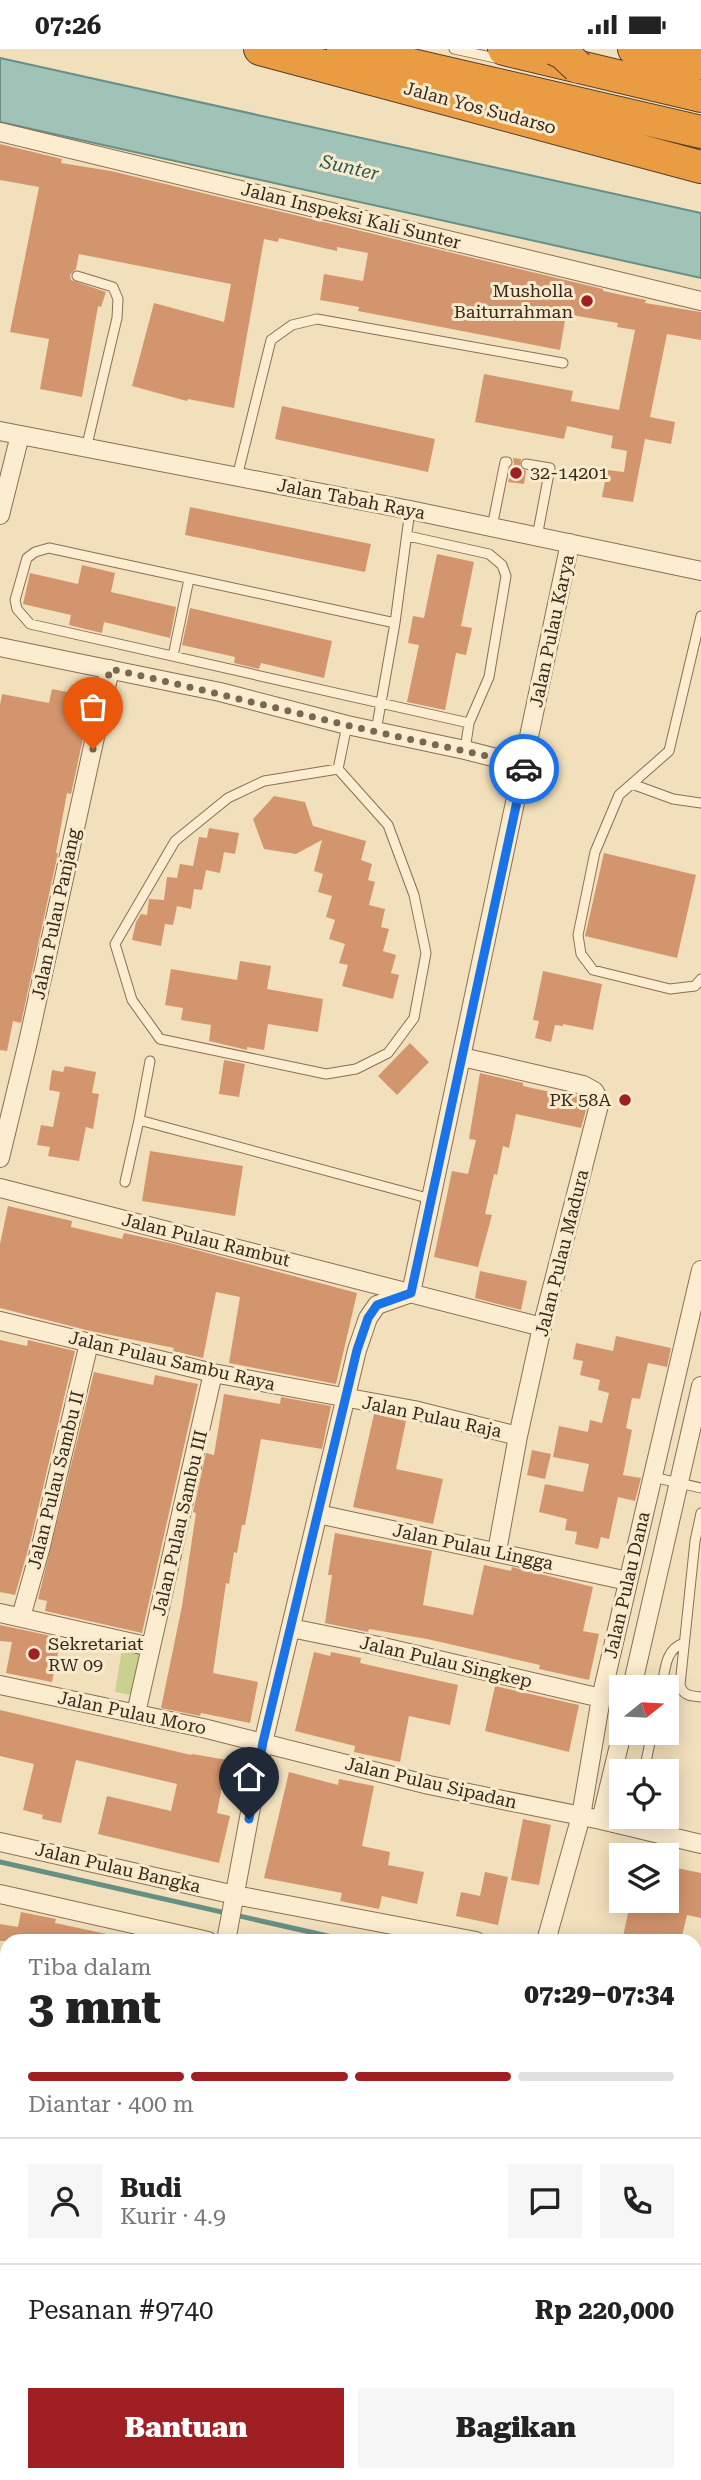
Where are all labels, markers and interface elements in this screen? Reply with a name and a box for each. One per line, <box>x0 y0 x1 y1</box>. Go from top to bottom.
text: 07:26 <box>35 10 101 40</box>
street label: Jalan Yos Sudarso <box>402 77 559 138</box>
water label: Sunter <box>317 149 381 185</box>
street label: Jalan Inspeksi Kali Sunter <box>239 178 463 253</box>
place label: Musholla Baiturrahman <box>454 280 573 322</box>
marker: Musholla Baiturrahman <box>579 293 595 309</box>
place label: 32-14201 <box>530 462 609 483</box>
marker: 32-14201 <box>508 465 524 481</box>
street label: Jalan Tabah Raya <box>275 474 427 523</box>
street label: Jalan Pulau Karya <box>525 552 578 709</box>
pin <box>63 677 123 749</box>
icon: bag <box>74 688 112 726</box>
courier <box>489 734 559 804</box>
icon: car <box>505 750 543 788</box>
street label: Jalan Pulau Panjang <box>27 826 84 1001</box>
place label: PK 58A <box>549 1089 611 1110</box>
marker: PK 58A <box>617 1092 633 1108</box>
street label: Jalan Pulau Madura <box>531 1167 592 1339</box>
street label: Jalan Pulau Rambut <box>120 1208 293 1271</box>
street label: Jalan Pulau Sambu Raya <box>67 1327 278 1395</box>
street label: Jalan Pulau Sambu II <box>23 1388 88 1571</box>
street label: Jalan Pulau Raja <box>360 1391 504 1442</box>
street label: Jalan Pulau Sambu III <box>148 1428 211 1618</box>
street label: Jalan Pulau Dana <box>599 1509 654 1660</box>
street label: Jalan Pulau Lingga <box>391 1519 556 1574</box>
street label: Jalan Pulau Singkep <box>358 1631 534 1692</box>
place label: Sekretariat RW 09 <box>48 1633 144 1675</box>
marker: Sekretariat RW 09 <box>26 1646 42 1662</box>
north arrow <box>609 1675 679 1745</box>
map controls <box>609 1675 679 1913</box>
street label: Jalan Pulau Moro <box>56 1687 208 1739</box>
pin <box>219 1747 279 1819</box>
street label: Jalan Pulau Sipadan <box>343 1752 520 1813</box>
icon: home <box>230 1758 268 1796</box>
button: locate <box>609 1759 679 1829</box>
street label: Jalan Pulau Bangka <box>33 1838 203 1897</box>
button: layers <box>609 1843 679 1913</box>
text: Tiba dalam <box>28 1954 151 1981</box>
text: 07:29–07:34 <box>524 1979 674 2009</box>
text: 3 mnt <box>28 1980 161 2034</box>
text: Diantar · 400 m <box>28 2091 194 2118</box>
button: person <box>28 2164 102 2238</box>
button: chat <box>508 2164 582 2238</box>
button: phone <box>600 2164 674 2238</box>
text: Budi <box>120 2173 182 2203</box>
text: Kurir · 4.9 <box>120 2203 226 2230</box>
text: Pesanan #9740 <box>28 2295 214 2325</box>
text: Rp 220,000 <box>535 2295 674 2325</box>
button: Bantuan <box>28 2388 344 2468</box>
button: Bagikan <box>358 2388 674 2468</box>

